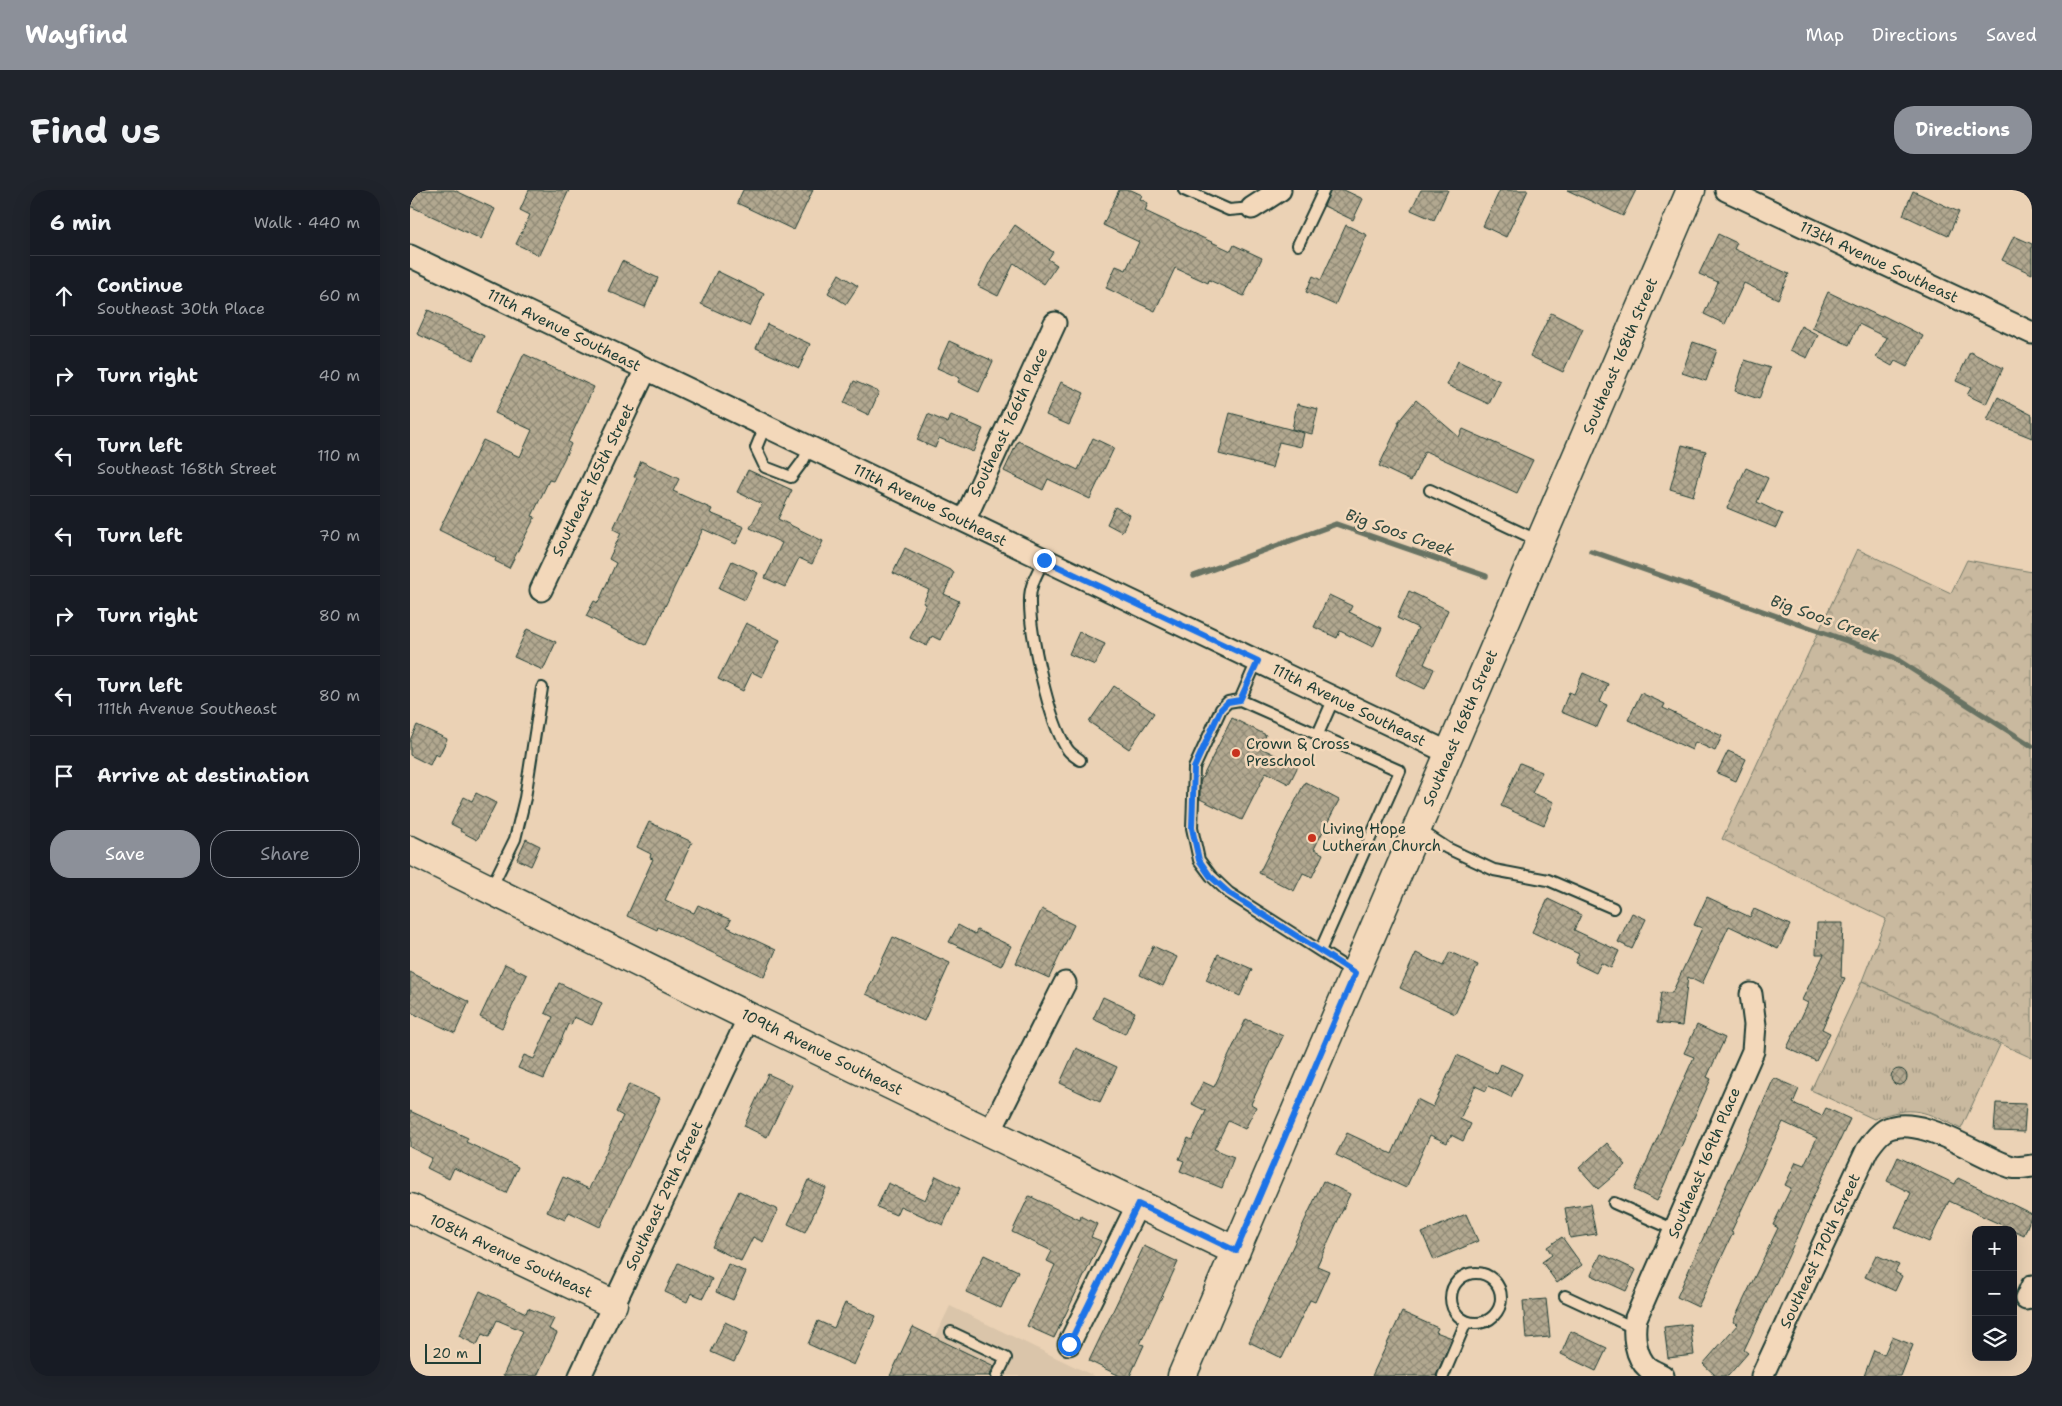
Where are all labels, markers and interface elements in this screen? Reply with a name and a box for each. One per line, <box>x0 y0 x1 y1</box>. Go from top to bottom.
text: Wayfind <box>25 19 128 51</box>
text: Map <box>1806 23 1844 47</box>
text: Directions <box>1872 23 1958 47</box>
text: Saved <box>1986 23 2037 47</box>
button: Directions <box>1894 106 2032 154</box>
text: Find us <box>30 107 161 154</box>
text: 6 min <box>50 209 111 237</box>
text: Walk · 440 m <box>254 212 360 233</box>
street label: 113th Avenue Southeast <box>1796 216 1962 308</box>
text: Continue <box>97 273 183 298</box>
street label: Southeast 168th Street <box>1578 275 1662 437</box>
icon: ahead <box>50 282 78 310</box>
street label: 111th Avenue Southeast <box>484 284 644 376</box>
text: 60 m <box>319 285 360 306</box>
text: Southeast 30th Place <box>97 298 265 319</box>
street label: Southeast 166th Place <box>966 344 1052 500</box>
icon: right <box>50 362 78 390</box>
text: Turn right <box>97 363 198 388</box>
text: 40 m <box>318 365 360 386</box>
street label: Southeast 165th Street <box>547 400 639 560</box>
text: Turn left <box>97 433 183 458</box>
icon: left <box>50 442 78 470</box>
text: 110 m <box>317 445 360 466</box>
text: Southeast 168th Street <box>97 458 277 479</box>
street label: 111th Avenue Southeast <box>850 459 1010 551</box>
water label: Big Soos Creek <box>1343 504 1457 561</box>
icon: left <box>50 522 78 550</box>
text: Turn left <box>97 523 183 548</box>
text: 70 m <box>319 525 360 546</box>
route end <box>1033 549 1056 572</box>
water label: Big Soos Creek <box>1768 590 1882 647</box>
icon: right <box>50 602 78 630</box>
text: Turn right <box>97 603 198 628</box>
text: 80 m <box>319 605 360 626</box>
street label: Southeast 168th Street <box>1418 647 1502 809</box>
street label: 111th Avenue Southeast <box>1269 659 1429 751</box>
text: Turn left <box>97 673 183 698</box>
icon: left <box>50 682 78 710</box>
text: 80 m <box>319 685 360 706</box>
text: 111th Avenue Southeast <box>97 698 277 719</box>
place label: Crown & Cross Preschool <box>1246 734 1350 771</box>
marker: Crown & Cross Preschool <box>1230 747 1242 759</box>
icon: arrive <box>50 762 78 790</box>
text: Arrive at destination <box>97 763 309 788</box>
place label: Living Hope Lutheran Church <box>1322 819 1441 856</box>
button: Save <box>50 830 200 878</box>
button: Share <box>210 830 360 878</box>
marker: Living Hope Lutheran Church <box>1306 832 1318 844</box>
street label: 109th Avenue Southeast <box>738 1004 906 1100</box>
street label: Southeast 169th Place <box>1663 1084 1745 1242</box>
street label: Southeast 29th Street <box>621 1118 707 1274</box>
street label: Southeast 170th Street <box>1775 1170 1865 1332</box>
street label: 108th Avenue Southeast <box>426 1209 596 1303</box>
map controls <box>1972 1226 2017 1361</box>
button: + <box>1972 1226 2017 1271</box>
button: − <box>1972 1271 2017 1316</box>
button: layers <box>1972 1316 2017 1361</box>
route start <box>1058 1333 1081 1356</box>
scale bar <box>425 1341 481 1364</box>
text: 20 m <box>432 1344 468 1362</box>

